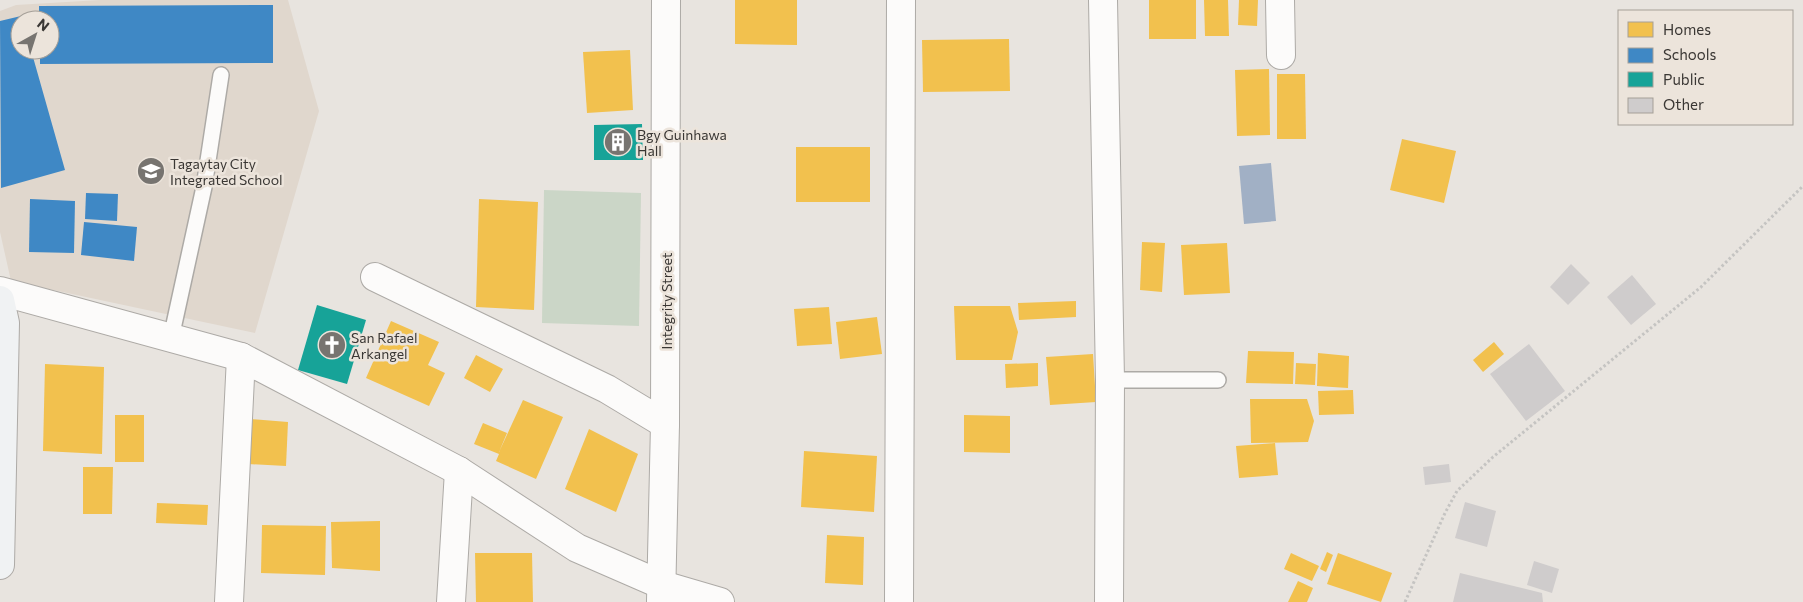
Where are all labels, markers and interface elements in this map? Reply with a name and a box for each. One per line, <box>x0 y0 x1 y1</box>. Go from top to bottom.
north arrow <box>10 10 60 60</box>
legend <box>1618 10 1793 125</box>
text: N <box>34 15 53 34</box>
text: Homes <box>1663 20 1711 38</box>
text: Schools <box>1663 45 1717 63</box>
text: Public <box>1663 70 1705 88</box>
text: Other <box>1663 95 1704 113</box>
place label: Bgy Guinhawa Hall <box>637 126 727 159</box>
building icon: Bgy Guinhawa Hall <box>603 127 633 157</box>
place label: Tagaytay City Integrated School <box>170 155 283 188</box>
school or university icon: Tagaytay City Integrated School <box>136 156 166 186</box>
street label: Integrity Street <box>658 252 675 349</box>
place label: San Rafael Arkangel <box>351 329 418 362</box>
church icon: San Rafael Arkangel <box>317 330 347 360</box>

